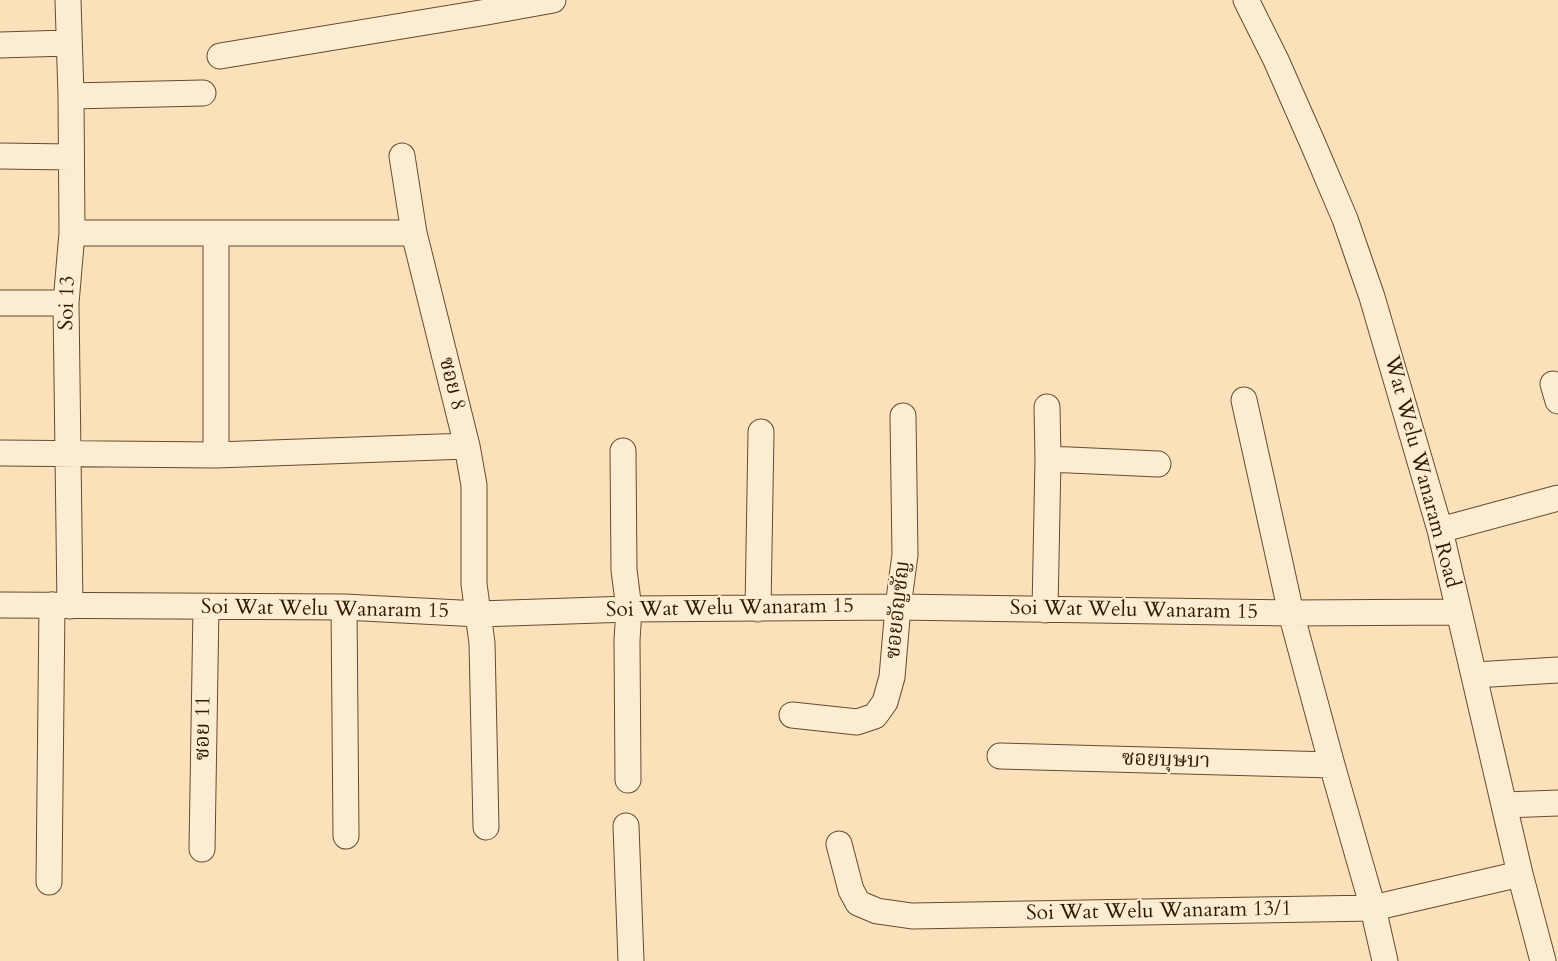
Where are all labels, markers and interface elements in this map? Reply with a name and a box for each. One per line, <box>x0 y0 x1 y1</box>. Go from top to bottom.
street label: Soi 13 <box>54 275 82 331</box>
street label: Wat Welu Wanaram Road <box>1378 353 1464 591</box>
street label: ซอย 8 <box>432 355 470 413</box>
street label: ซอยอัญชัญ <box>881 560 917 660</box>
street label: Soi Wat Welu Wanaram 15 <box>606 594 854 624</box>
street label: Soi Wat Welu Wanaram 15 <box>201 595 449 625</box>
street label: Soi Wat Welu Wanaram 15 <box>1010 596 1258 626</box>
street label: ซอย 11 <box>191 695 217 761</box>
street label: ซอยบุษบา <box>1121 747 1211 775</box>
street label: Soi Wat Welu Wanaram 13/1 <box>1026 897 1292 927</box>

